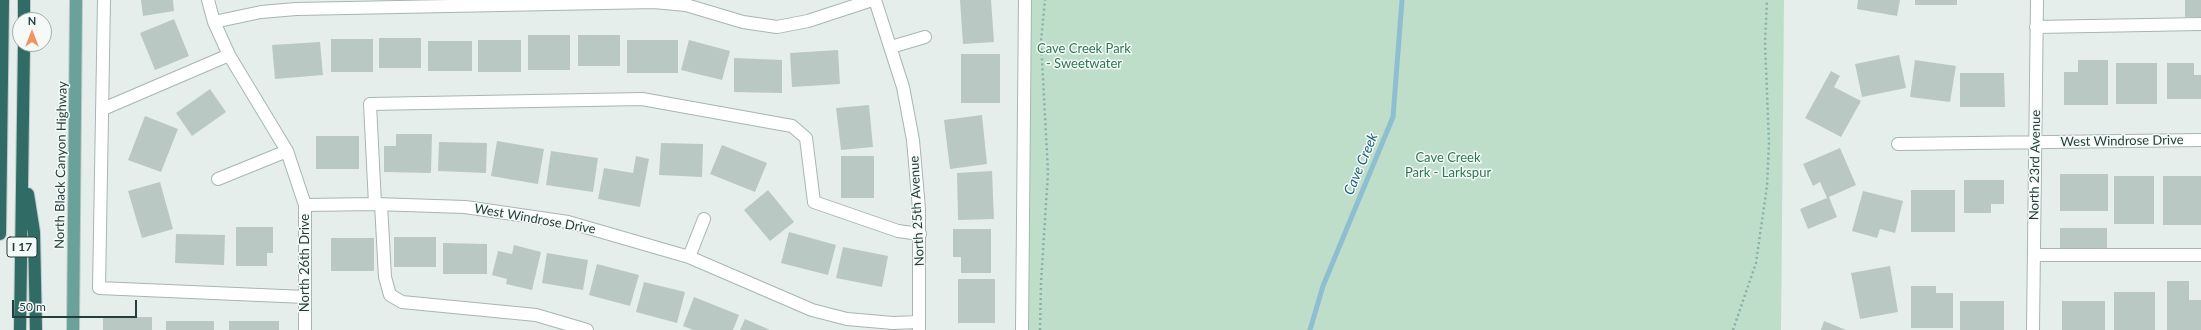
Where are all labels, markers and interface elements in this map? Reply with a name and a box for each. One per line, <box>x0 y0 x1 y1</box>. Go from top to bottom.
north arrow <box>12 12 52 52</box>
text: N <box>28 14 36 27</box>
park label: Cave Creek Park - Sweetwater <box>1037 41 1131 72</box>
street label: North Black Canyon Highway <box>52 81 70 249</box>
street label: North 23rd Avenue <box>2026 110 2044 220</box>
water label: Cave Creek <box>1340 131 1382 197</box>
street label: West Windrose Drive <box>2060 132 2184 150</box>
park label: Cave Creek Park - Larkspur <box>1405 150 1491 181</box>
street label: North 25th Avenue <box>906 155 928 267</box>
street label: West Windrose Drive <box>473 201 597 237</box>
street label: North 26th Drive <box>297 214 313 312</box>
road number: I 17 <box>7 237 37 257</box>
scale bar <box>14 292 139 318</box>
text: 50 m <box>19 299 46 314</box>

